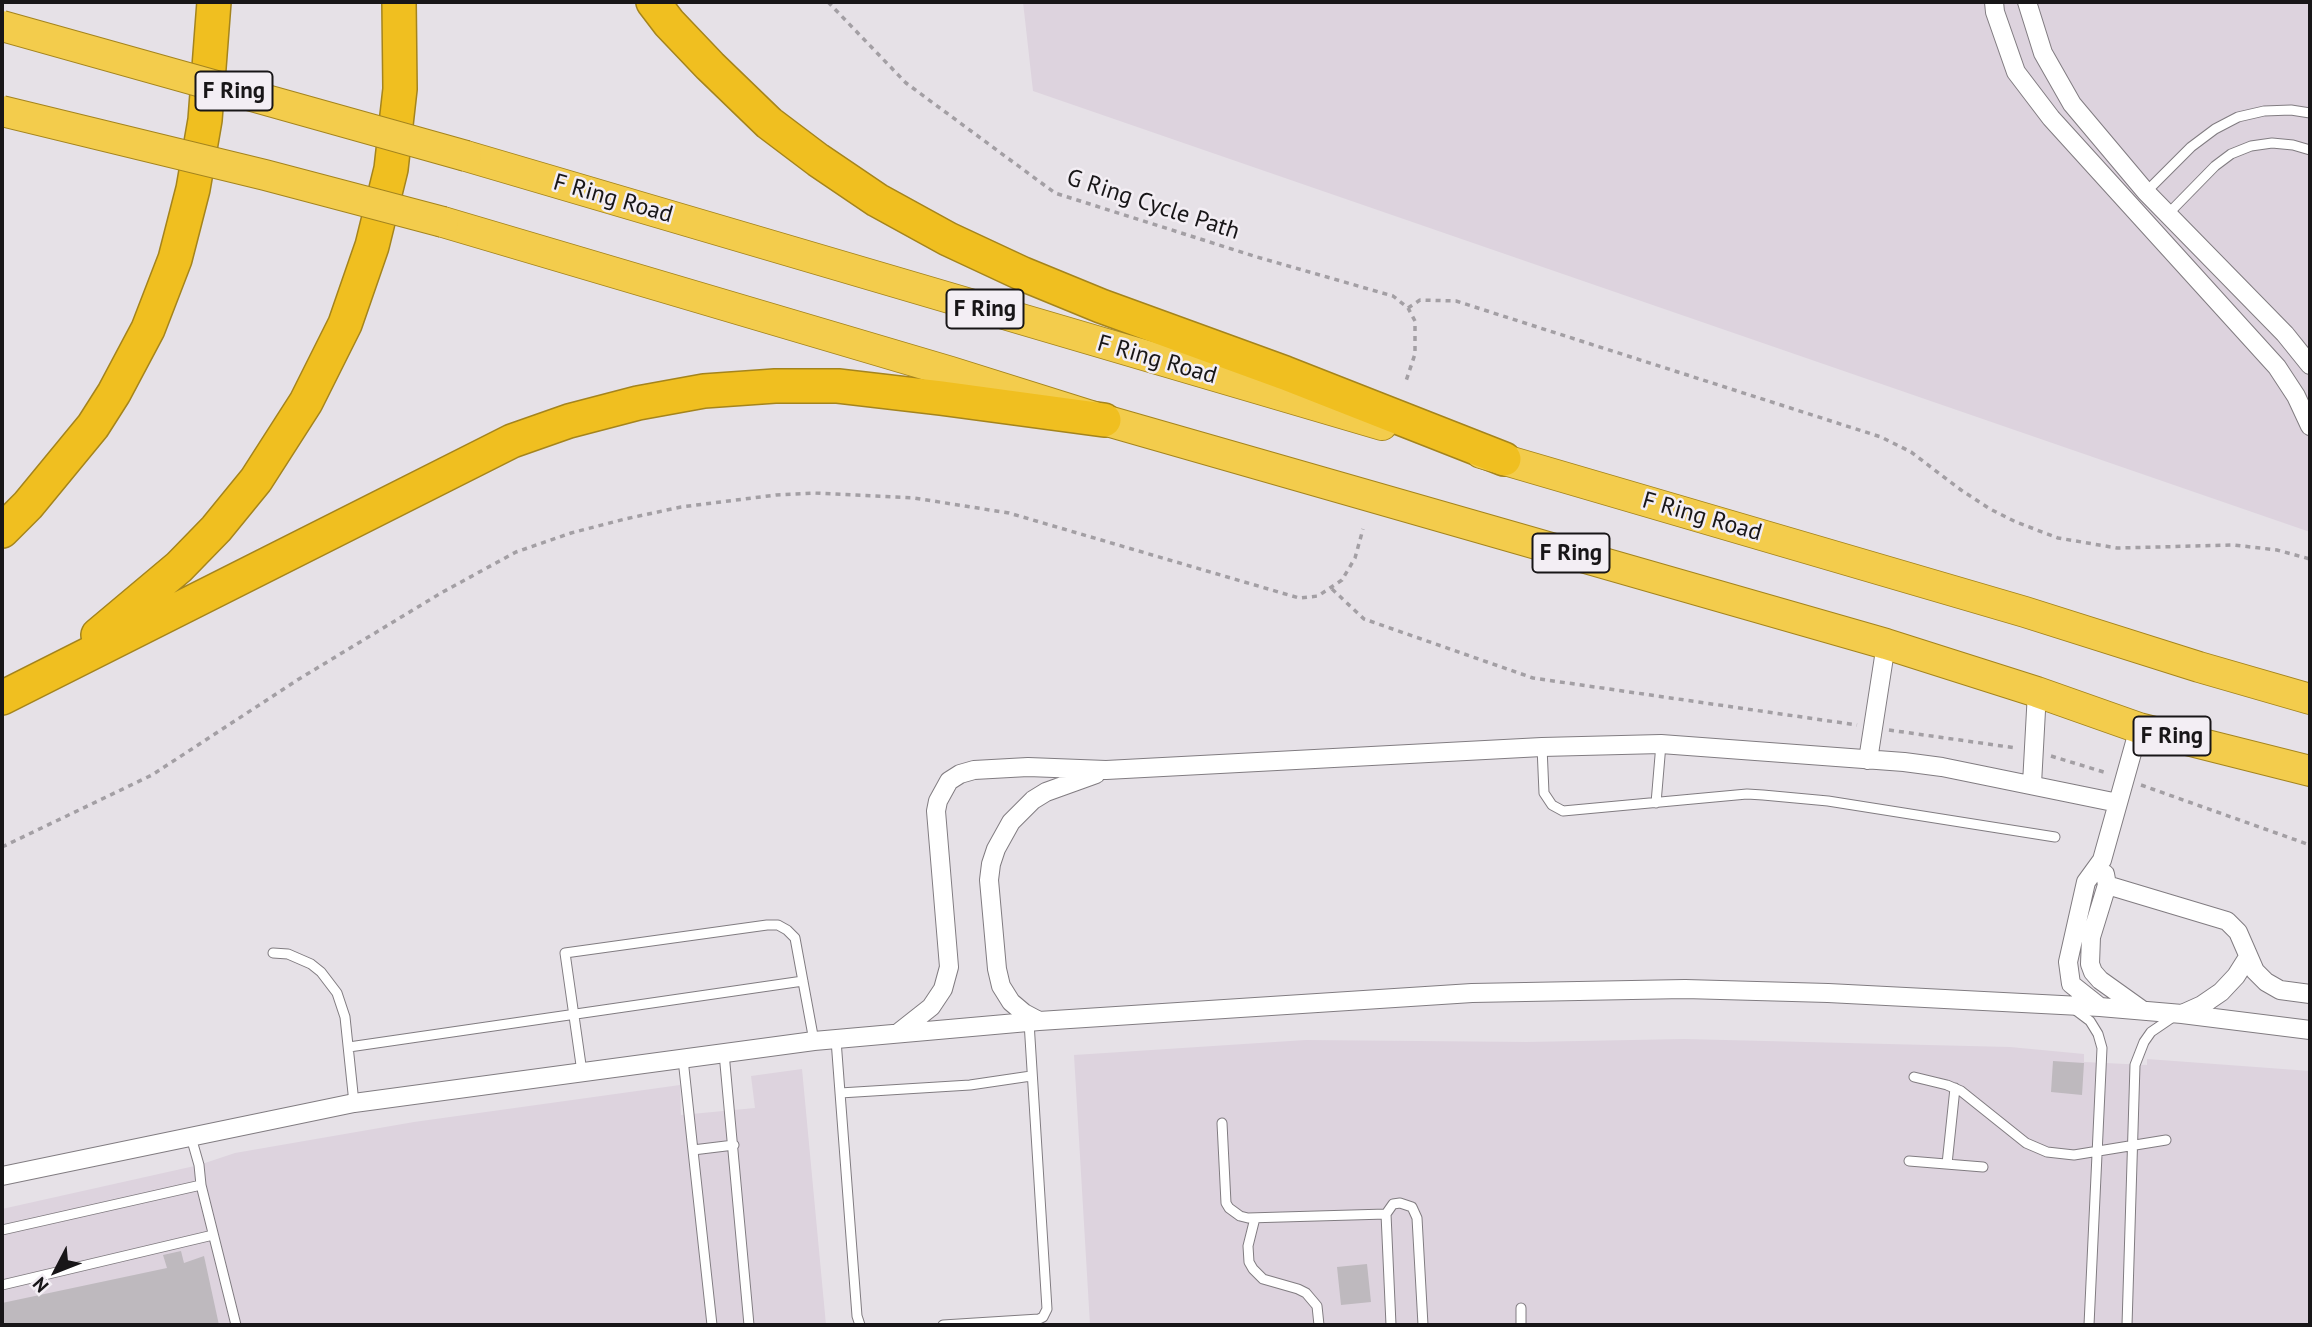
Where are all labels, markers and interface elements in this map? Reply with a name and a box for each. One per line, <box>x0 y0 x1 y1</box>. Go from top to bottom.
road number: F Ring <box>196 72 272 110</box>
street label: G Ring Cycle Path <box>1063 163 1243 247</box>
street label: F Ring Road <box>550 168 676 230</box>
road number: F Ring <box>946 290 1024 328</box>
street label: F Ring Road <box>1094 329 1220 391</box>
street label: F Ring Road <box>1639 486 1765 548</box>
road number: F Ring <box>1532 534 1610 572</box>
road number: F Ring <box>2134 716 2210 756</box>
north arrow <box>21 1236 91 1306</box>
text: N <box>27 1272 53 1298</box>

